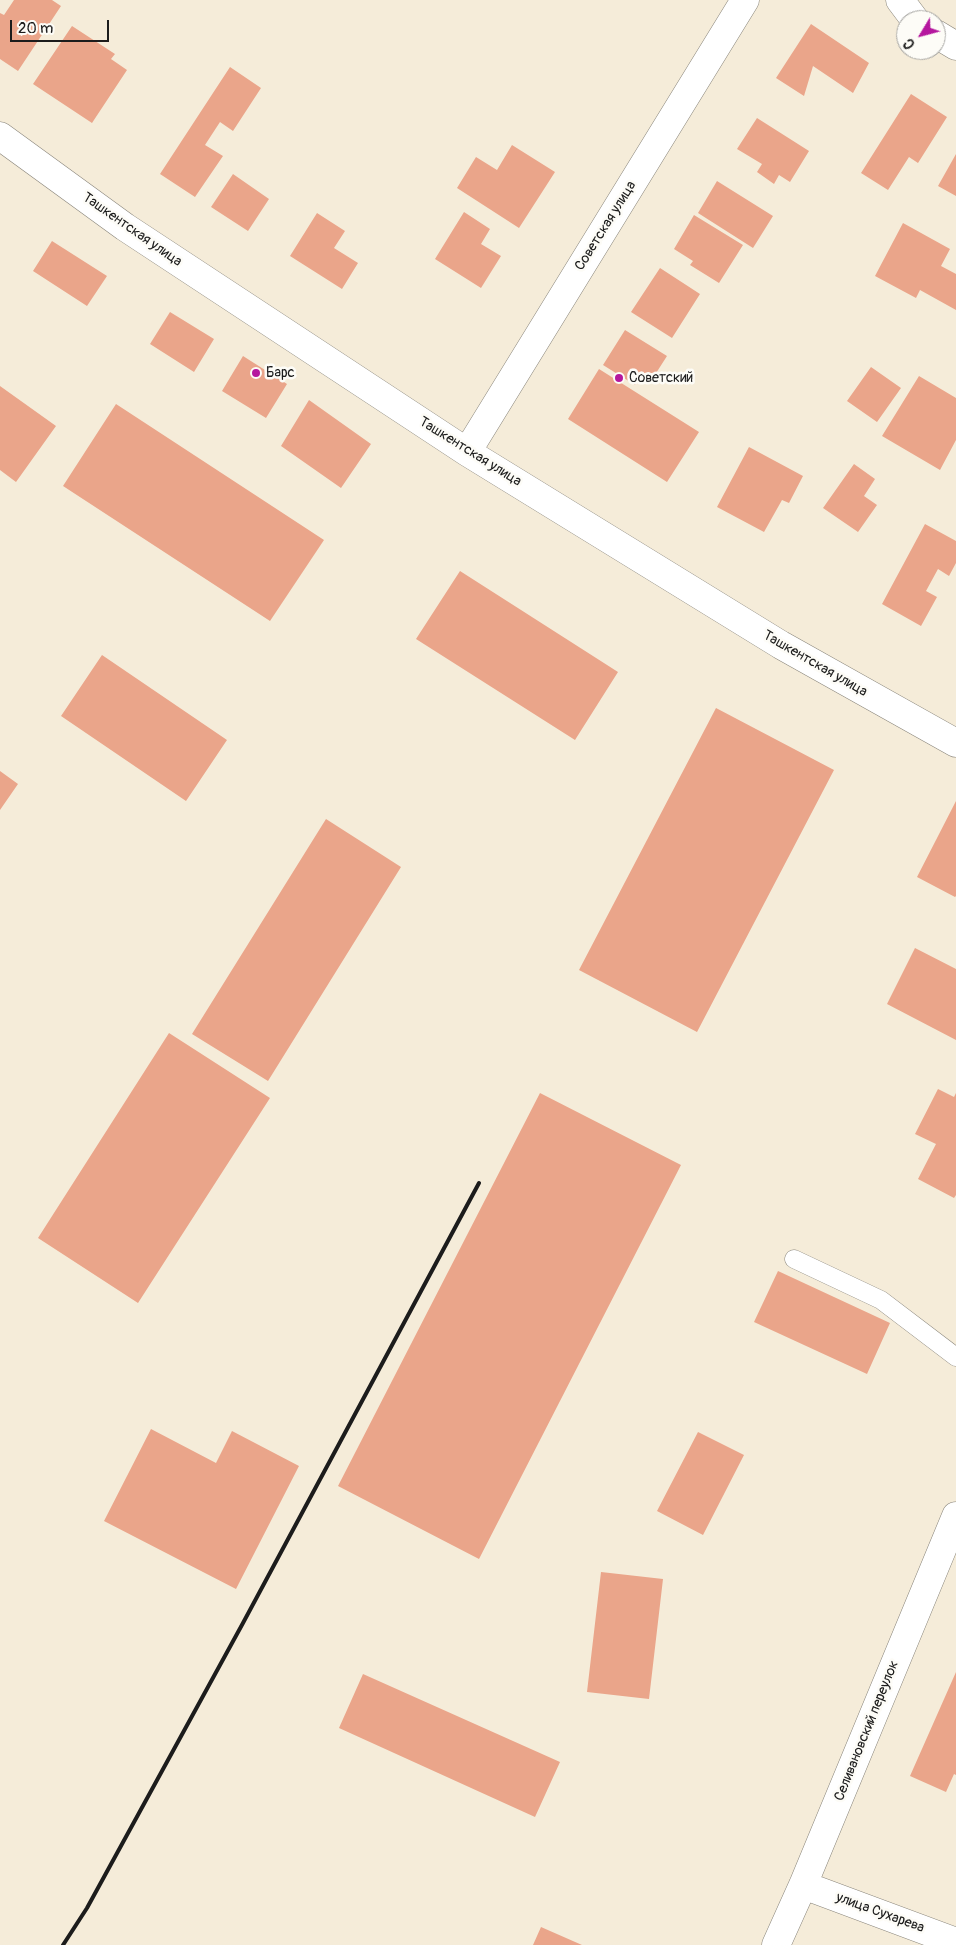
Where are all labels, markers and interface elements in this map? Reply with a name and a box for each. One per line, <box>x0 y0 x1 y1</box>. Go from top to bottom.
scale bar <box>12 10 111 42</box>
north arrow <box>896 10 946 60</box>
text: 20 m <box>18 19 53 38</box>
text: С <box>900 35 919 52</box>
street label: Советская улица <box>572 178 640 274</box>
street label: Ташкентская улица <box>79 189 185 271</box>
place label: Барс <box>266 365 295 381</box>
marker: Барс <box>250 367 262 379</box>
place label: Советский <box>629 370 693 386</box>
marker: Советский <box>613 372 625 384</box>
street label: Ташкентская улица <box>416 414 524 490</box>
street label: Ташкентская улица <box>760 627 870 701</box>
street label: Селивановский переулок <box>831 1658 903 1804</box>
street label: улица Сухарева <box>833 1889 927 1937</box>

